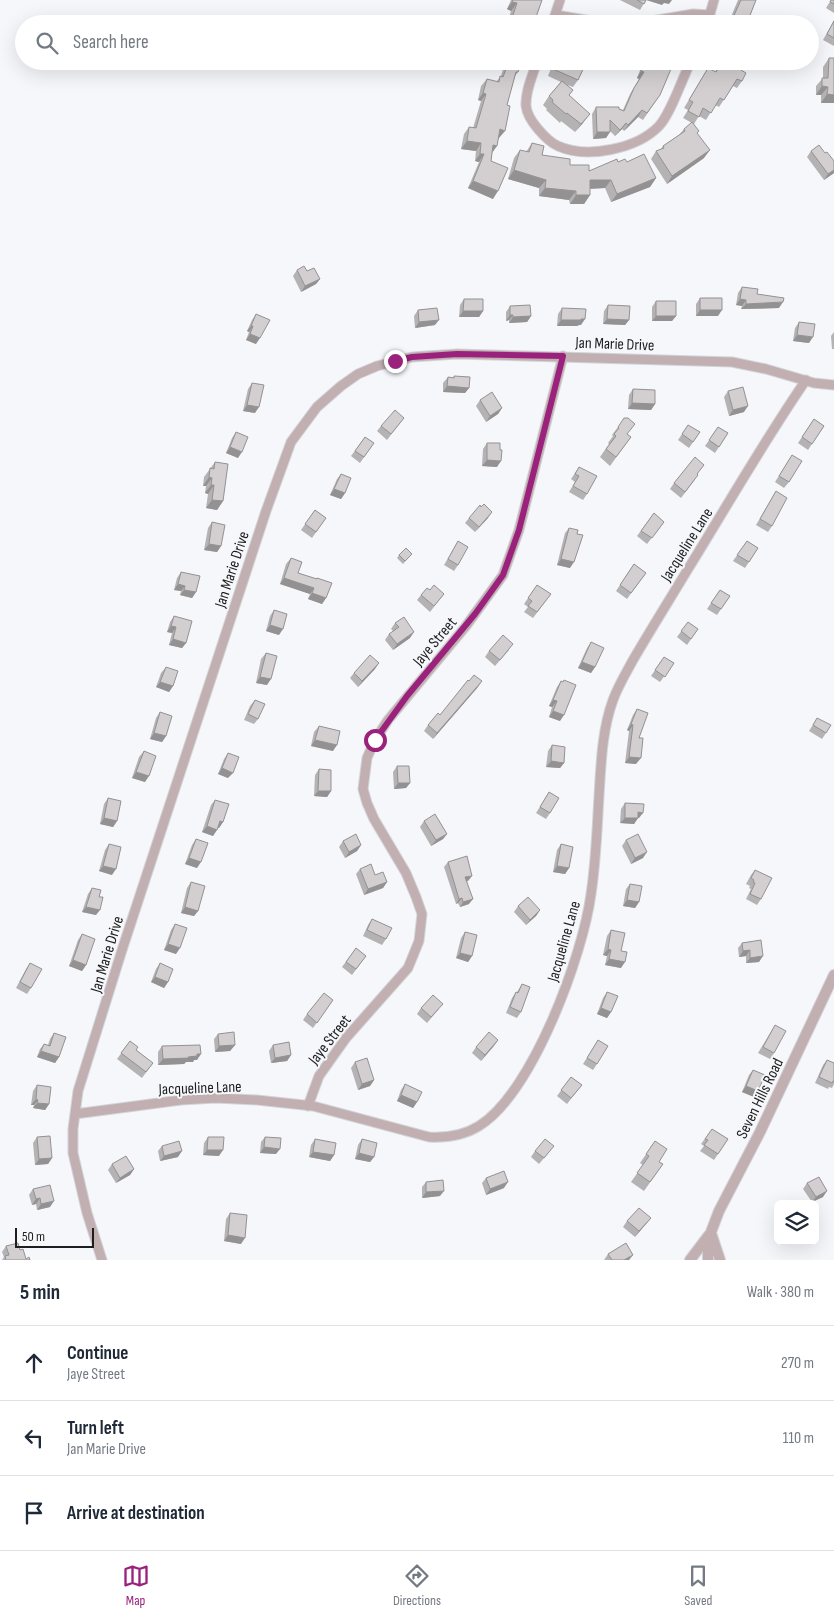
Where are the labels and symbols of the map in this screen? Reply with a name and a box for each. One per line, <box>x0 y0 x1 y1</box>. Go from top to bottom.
street label: Jan Marie Drive <box>574 334 655 355</box>
route end <box>384 350 407 373</box>
street label: Jacqueline Lane <box>657 505 717 586</box>
street label: Jan Marie Drive <box>211 529 254 611</box>
street label: Jaye Street <box>409 614 461 671</box>
route start <box>364 729 387 752</box>
street label: Jacqueline Lane <box>544 899 585 985</box>
street label: Jan Marie Drive <box>87 914 128 996</box>
street label: Jaye Street <box>304 1011 356 1069</box>
street label: Seven Hills Road <box>733 1055 788 1142</box>
street label: Jacqueline Lane <box>157 1078 242 1099</box>
scale bar <box>15 1225 94 1248</box>

